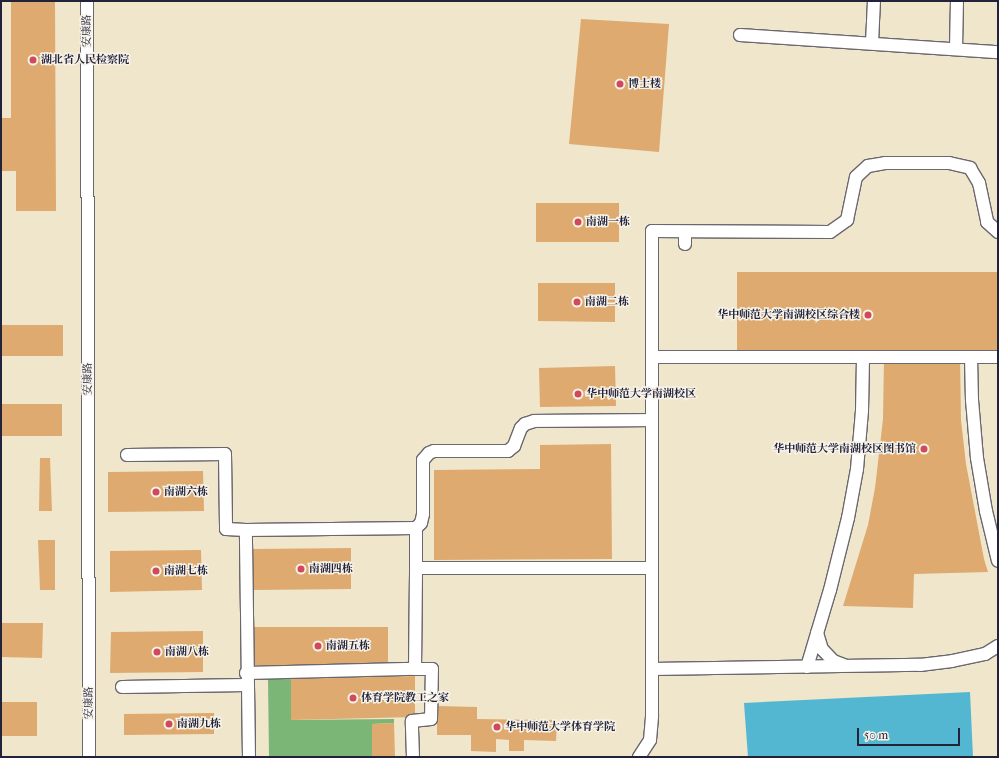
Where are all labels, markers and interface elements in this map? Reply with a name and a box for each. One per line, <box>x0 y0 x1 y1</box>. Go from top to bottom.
street label: 安康路 <box>80 15 94 47</box>
place label: 湖北省人民检察院 <box>41 53 129 67</box>
marker: 湖北省人民检察院 <box>28 55 38 65</box>
place label: 博士楼 <box>628 77 661 91</box>
marker: 博士楼 <box>615 79 625 89</box>
place label: 南湖一栋 <box>586 215 630 229</box>
marker: 南湖一栋 <box>573 217 583 227</box>
place label: 南湖二栋 <box>585 295 629 309</box>
marker: 南湖二栋 <box>572 297 582 307</box>
place label: 华中师范大学南湖校区综合楼 <box>717 308 860 322</box>
marker: 华中师范大学南湖校区综合楼 <box>863 310 873 320</box>
street label: 安康路 <box>81 363 95 395</box>
place label: 华中师范大学南湖校区 <box>586 387 696 401</box>
marker: 华中师范大学南湖校区 <box>573 389 583 399</box>
place label: 华中师范大学南湖校区图书馆 <box>773 442 916 456</box>
marker: 华中师范大学南湖校区图书馆 <box>919 444 929 454</box>
place label: 南湖六栋 <box>164 485 208 499</box>
marker: 南湖六栋 <box>151 487 161 497</box>
place label: 南湖四栋 <box>309 562 353 576</box>
place label: 南湖七栋 <box>164 564 208 578</box>
marker: 南湖四栋 <box>296 564 306 574</box>
marker: 南湖七栋 <box>151 566 161 576</box>
place label: 南湖五栋 <box>326 639 370 653</box>
marker: 南湖五栋 <box>313 641 323 651</box>
place label: 南湖八栋 <box>165 645 209 659</box>
marker: 南湖八栋 <box>152 647 162 657</box>
street label: 安康路 <box>82 687 96 719</box>
place label: 体育学院教工之家 <box>361 691 449 705</box>
marker: 体育学院教工之家 <box>348 693 358 703</box>
place label: 南湖九栋 <box>177 717 221 731</box>
marker: 南湖九栋 <box>164 719 174 729</box>
place label: 华中师范大学体育学院 <box>505 720 615 734</box>
scale bar <box>859 720 962 746</box>
marker: 华中师范大学体育学院 <box>492 722 502 732</box>
text: 50 m <box>864 728 888 742</box>

